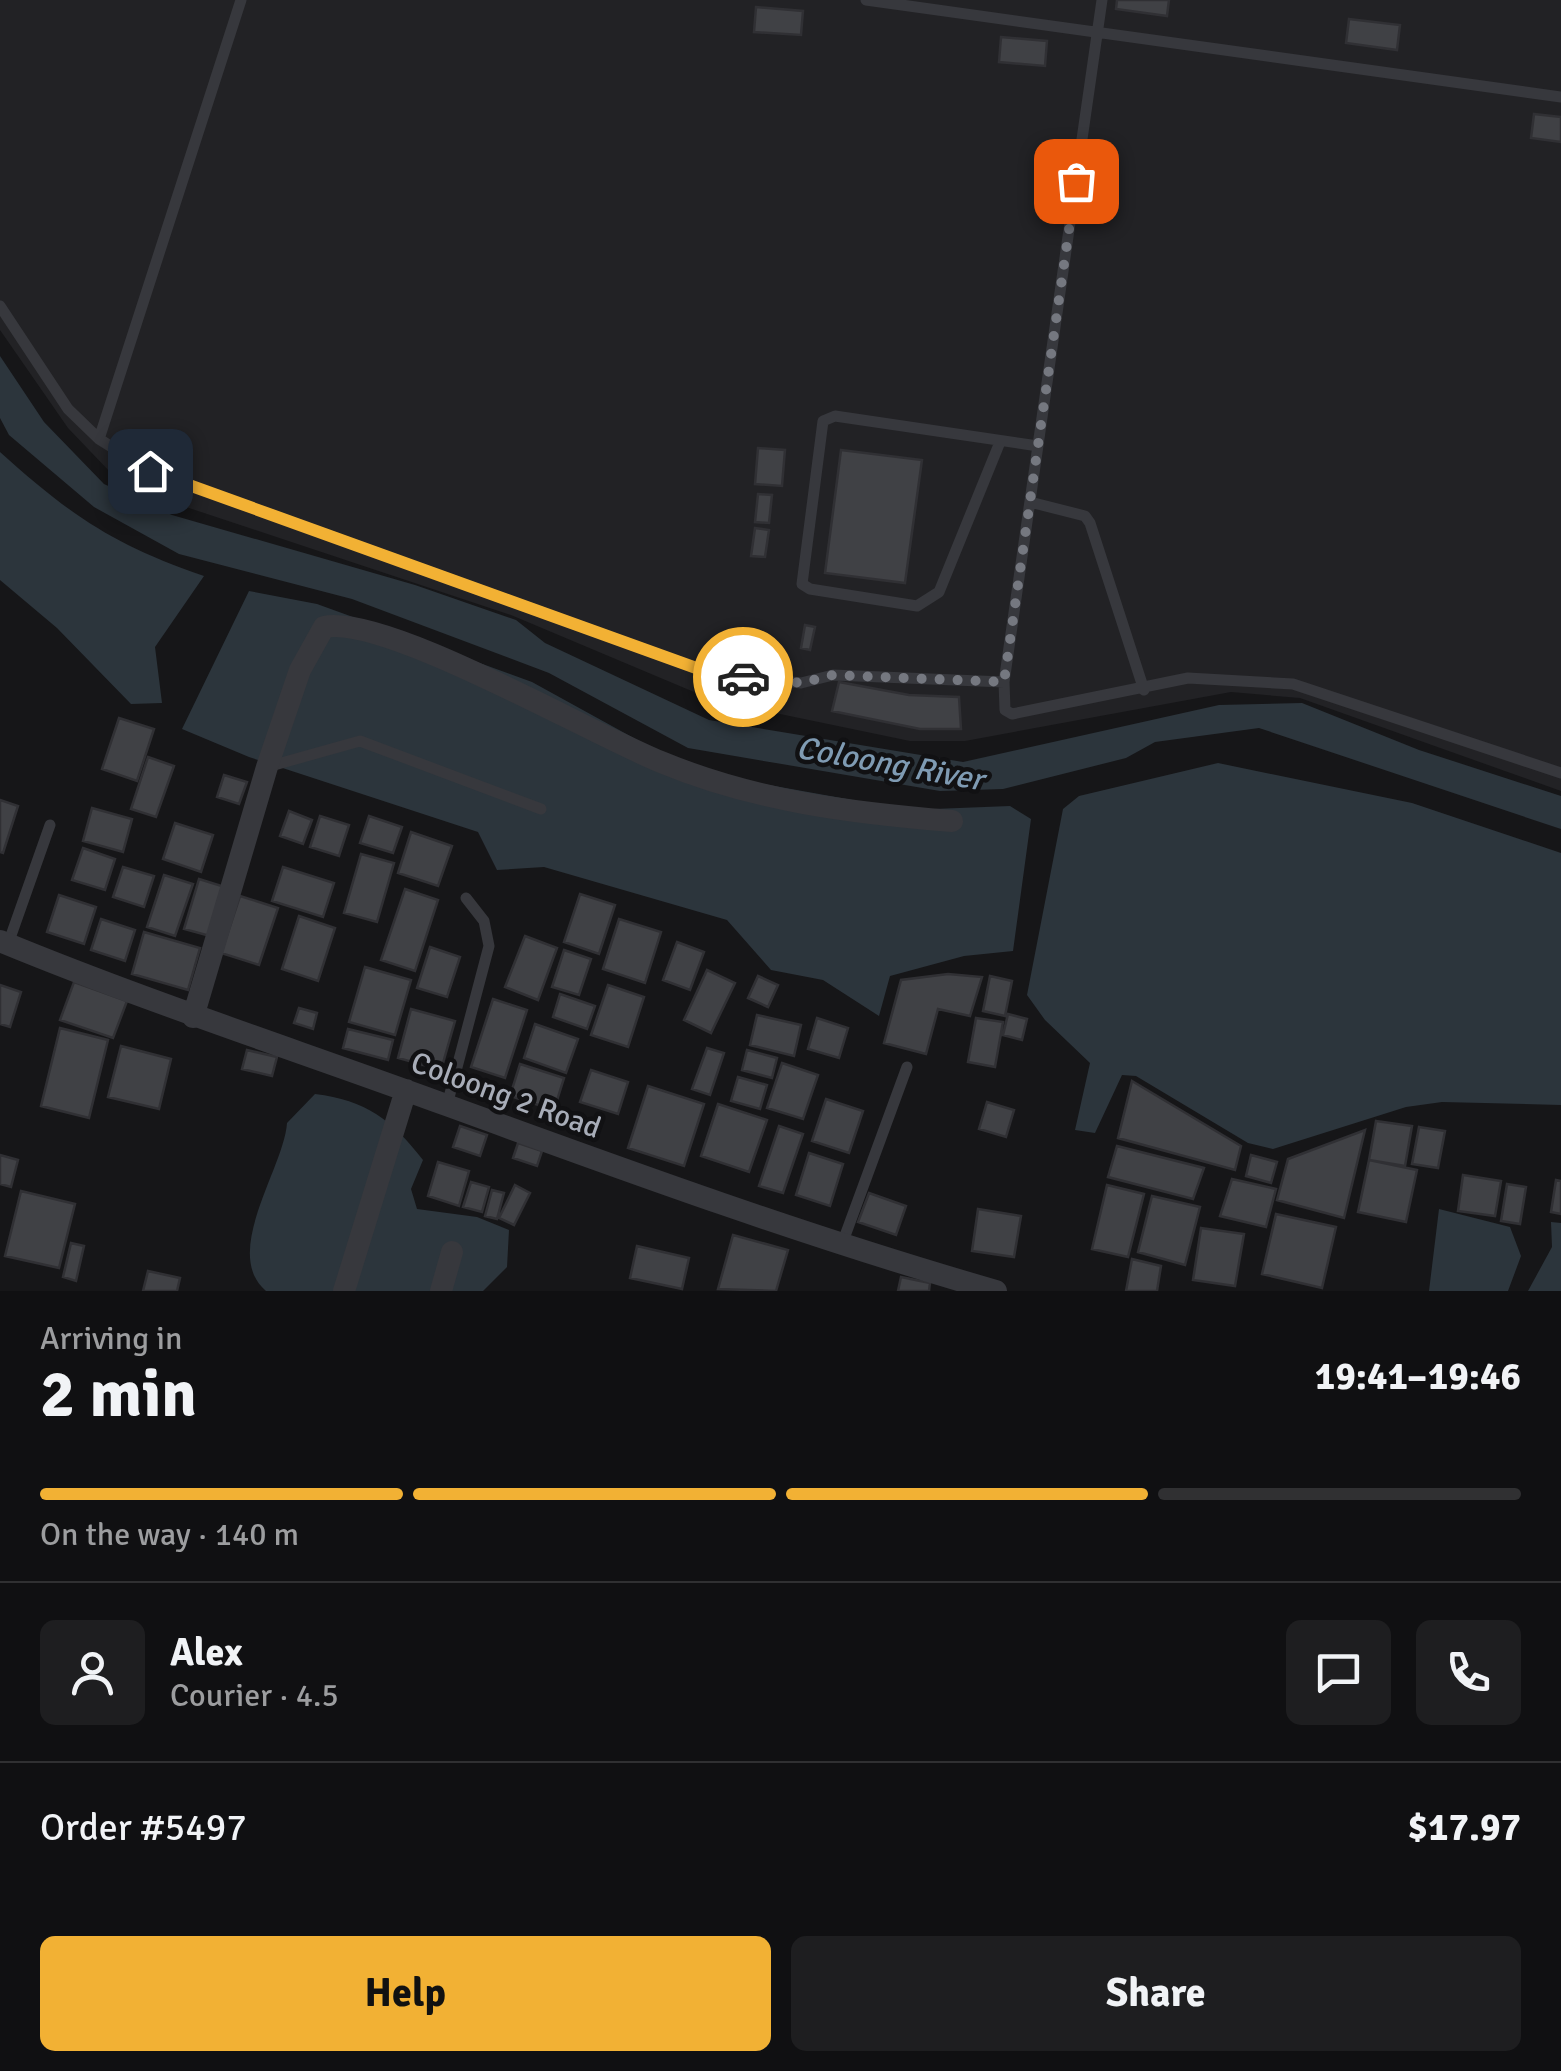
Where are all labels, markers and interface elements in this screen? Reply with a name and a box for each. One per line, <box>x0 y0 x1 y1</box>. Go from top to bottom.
pin <box>1034 139 1119 224</box>
icon: bag <box>1049 154 1104 209</box>
pin <box>108 429 193 514</box>
icon: home <box>123 444 178 499</box>
courier <box>693 627 793 727</box>
icon: car <box>716 650 771 705</box>
water label: Coloong River <box>793 728 991 800</box>
street label: Coloong 2 Road <box>406 1044 606 1147</box>
text: Arriving in <box>40 1319 182 1358</box>
text: 19:41–19:46 <box>1315 1353 1521 1400</box>
text: 2 min <box>40 1355 197 1435</box>
text: On the way · 140 m <box>40 1515 299 1554</box>
button: person <box>40 1620 145 1725</box>
button: chat <box>1286 1620 1391 1725</box>
button: phone <box>1416 1620 1521 1725</box>
text: Alex <box>170 1629 243 1676</box>
text: Courier · 4.5 <box>170 1676 339 1715</box>
text: Order #5497 <box>40 1804 247 1851</box>
text: $17.97 <box>1408 1804 1521 1851</box>
button: Help <box>40 1936 771 2051</box>
button: Share <box>791 1936 1521 2051</box>

